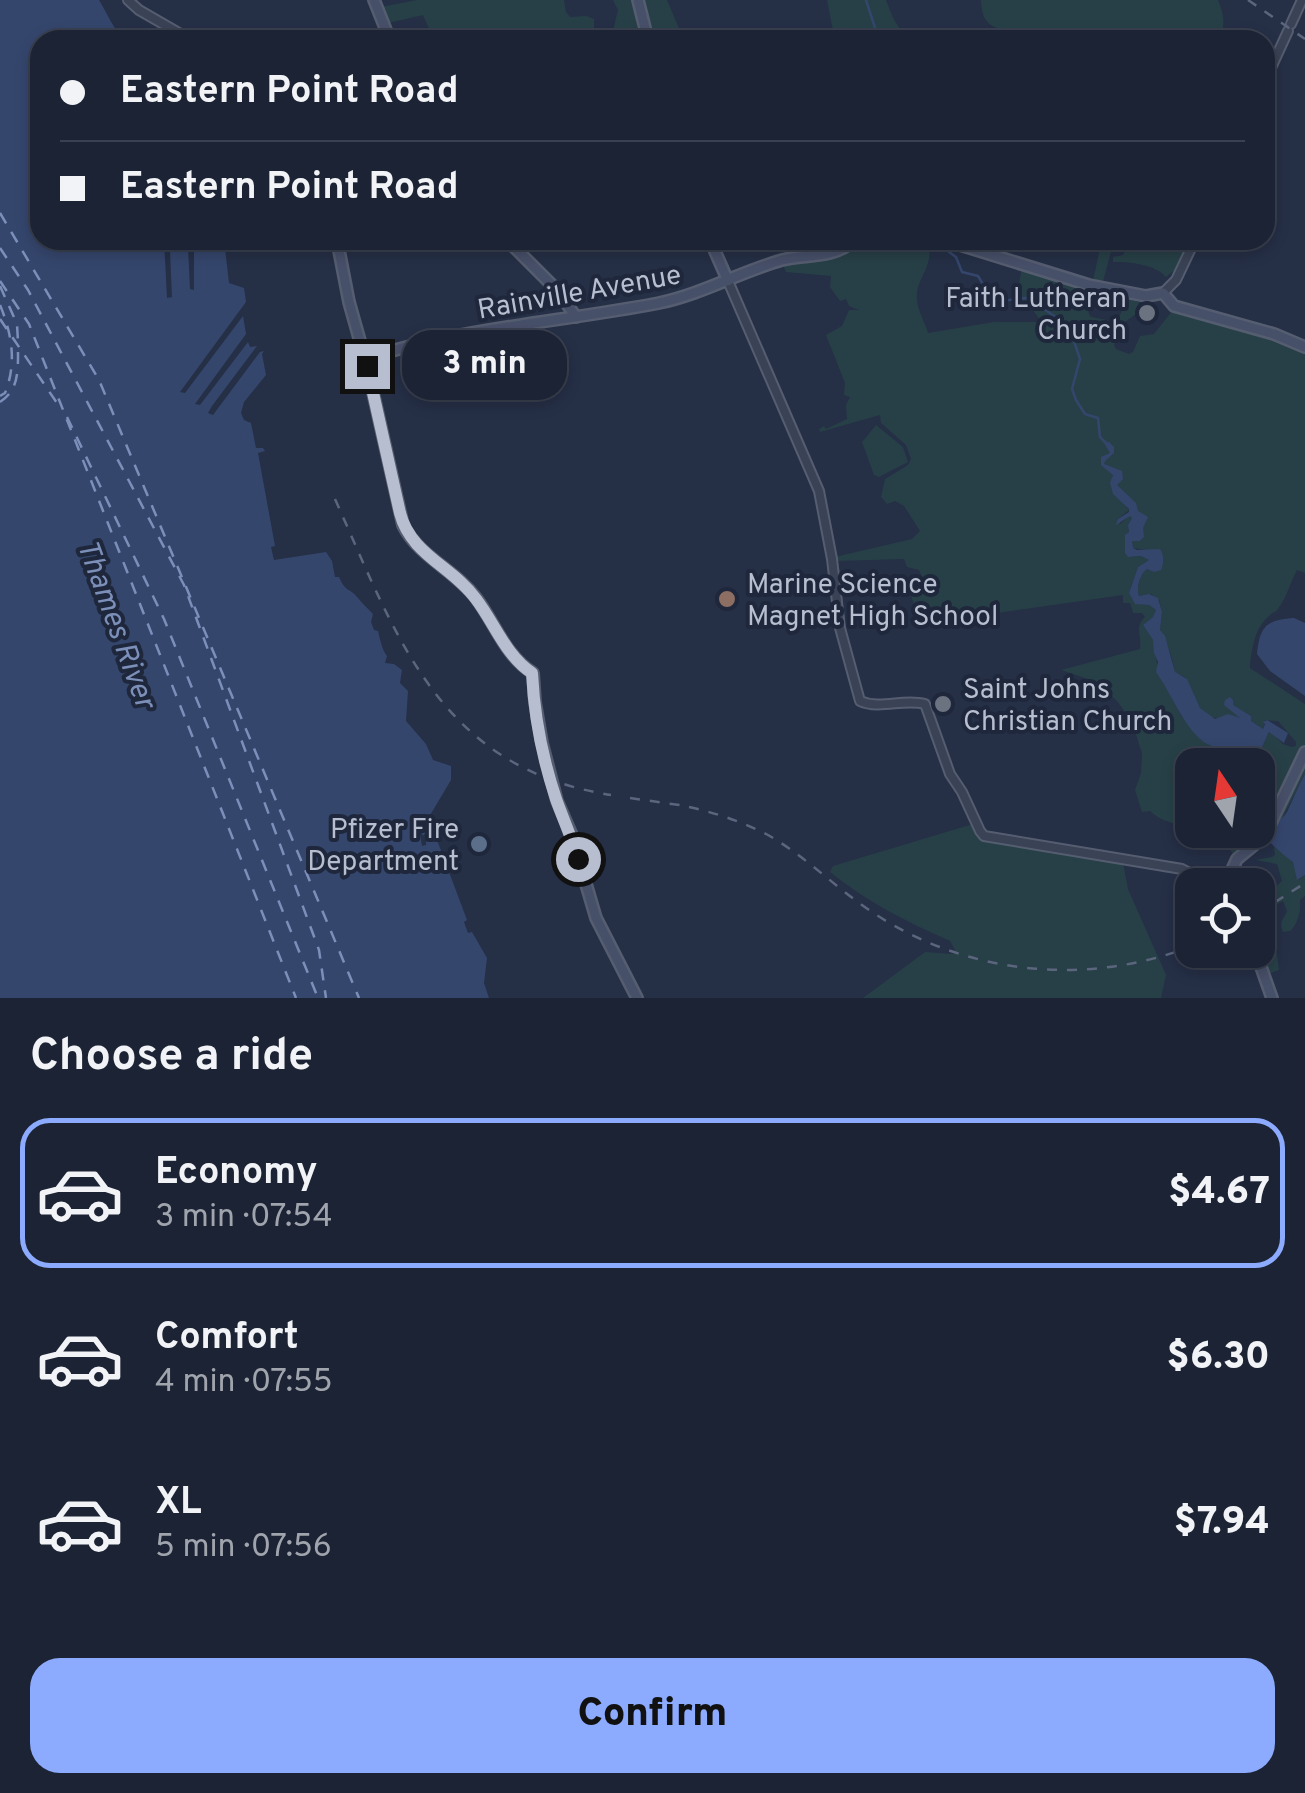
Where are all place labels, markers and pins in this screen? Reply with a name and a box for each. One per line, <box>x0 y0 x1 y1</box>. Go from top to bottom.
place label: Faith Lutheran Church <box>945 282 1127 350</box>
marker: Faith Lutheran Church <box>1136 302 1158 324</box>
place label: Marine Science Magnet High School <box>747 568 998 636</box>
marker: Marine Science Magnet High School <box>716 588 738 610</box>
place label: Saint Johns Christian Church <box>963 673 1172 741</box>
marker: Saint Johns Christian Church <box>932 693 954 715</box>
place label: Pfizer Fire Department <box>307 813 459 881</box>
marker: Pfizer Fire Department <box>468 833 490 855</box>

